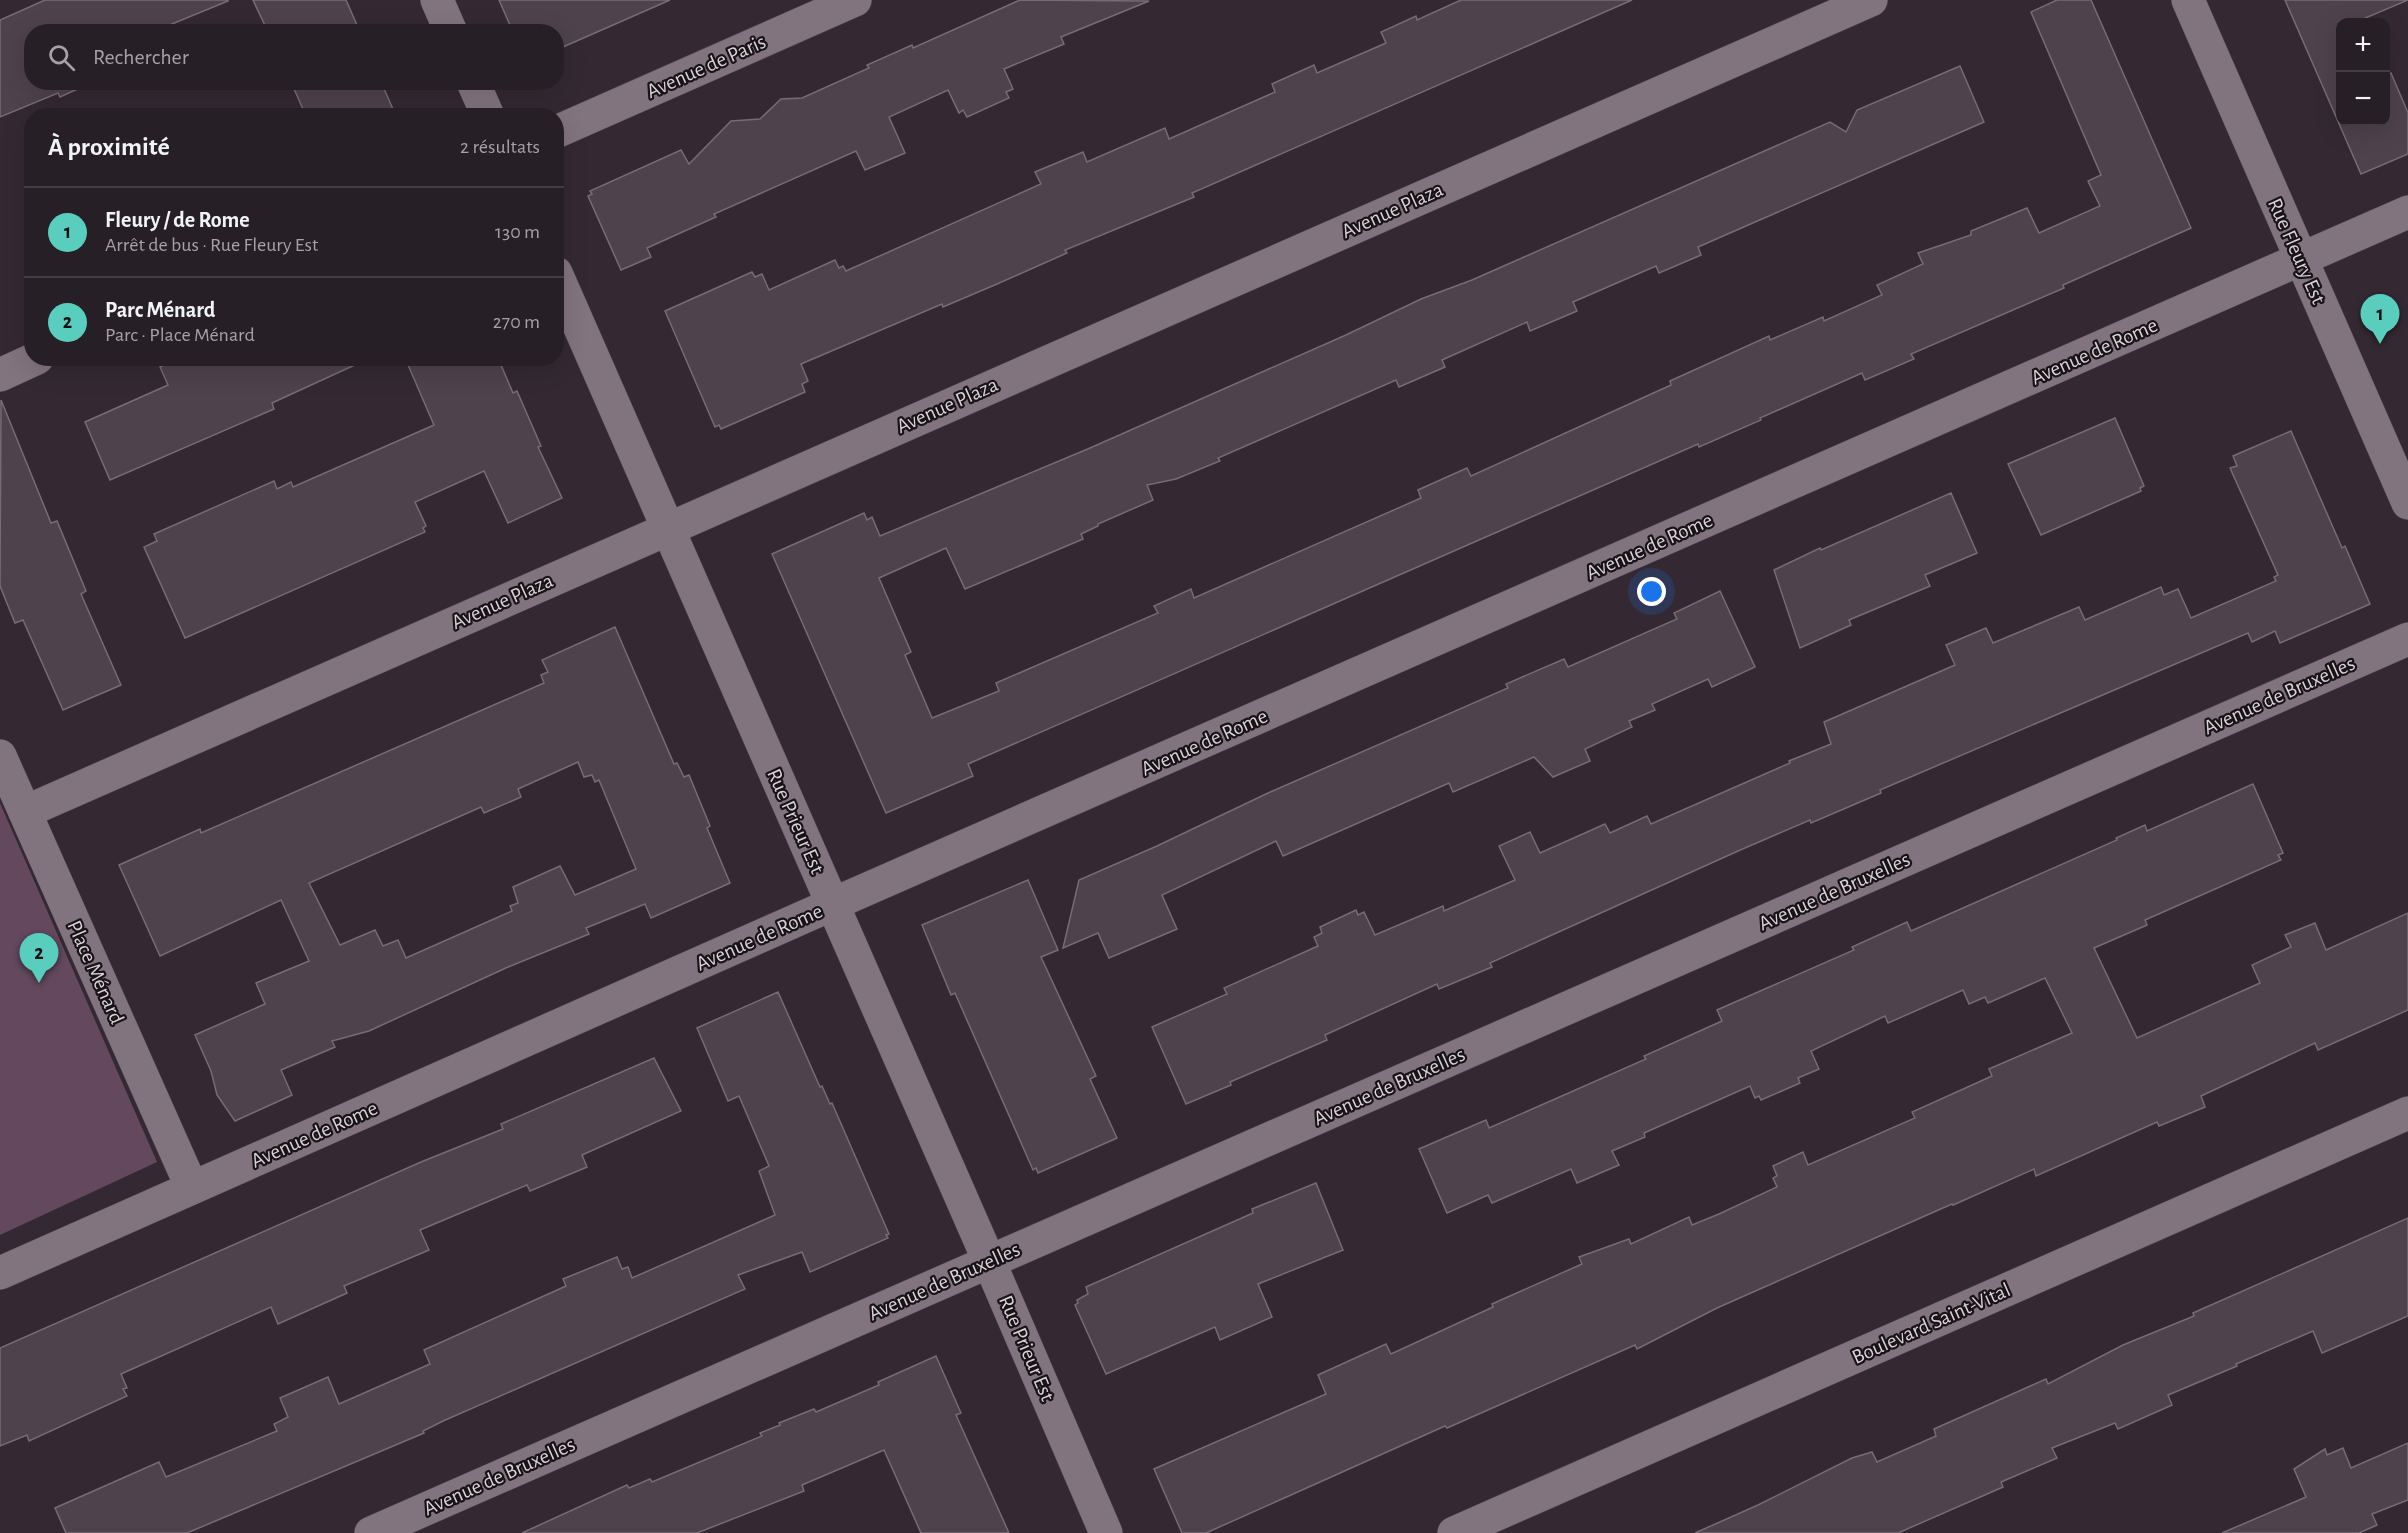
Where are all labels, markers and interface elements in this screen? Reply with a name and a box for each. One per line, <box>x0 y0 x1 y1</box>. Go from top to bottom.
map controls <box>2336 18 2390 126</box>
button: + <box>2336 18 2390 72</box>
search box <box>24 24 564 90</box>
street label: Avenue de Paris <box>643 31 769 102</box>
icon: search <box>45 41 78 74</box>
text: Rechercher <box>93 46 189 68</box>
button: − <box>2336 72 2390 126</box>
text: À proximité <box>48 134 170 160</box>
text: 2 résultats <box>460 137 540 157</box>
street label: Avenue Plaza <box>1338 179 1446 242</box>
street label: Rue Fleury Est <box>2264 195 2329 308</box>
text: Fleury / de Rome <box>105 209 250 231</box>
text: 1 <box>64 222 71 242</box>
text: 130 m <box>495 222 540 242</box>
text: Arrêt de bus · Rue Fleury Est <box>105 235 318 255</box>
pin: 1 <box>2360 294 2400 344</box>
text: Parc Ménard <box>105 299 215 321</box>
text: 2 <box>63 312 72 332</box>
text: 270 m <box>493 312 540 332</box>
street label: Avenue de Rome <box>2028 314 2161 389</box>
text: Parc · Place Ménard <box>105 325 255 345</box>
street label: Avenue Plaza <box>893 374 1001 437</box>
street label: Avenue de Rome <box>1583 509 1716 584</box>
street label: Avenue Plaza <box>448 570 556 633</box>
your location <box>1637 577 1666 606</box>
street label: Avenue de Bruxelles <box>2200 653 2358 738</box>
street label: Avenue de Rome <box>1138 705 1271 780</box>
street label: Rue Prieur Est <box>763 766 828 877</box>
street label: Avenue de Bruxelles <box>1755 849 1913 934</box>
street label: Avenue de Rome <box>693 900 826 975</box>
street label: Place Ménard <box>63 917 128 1027</box>
pin: 2 <box>20 934 58 983</box>
street label: Avenue de Bruxelles <box>1310 1044 1468 1129</box>
street label: Avenue de Rome <box>248 1097 381 1172</box>
street label: Avenue de Bruxelles <box>865 1239 1023 1324</box>
street label: Boulevard Saint-Vital <box>1849 1279 2014 1368</box>
street label: Rue Prieur Est <box>995 1292 1058 1404</box>
street label: Avenue de Bruxelles <box>420 1434 578 1519</box>

